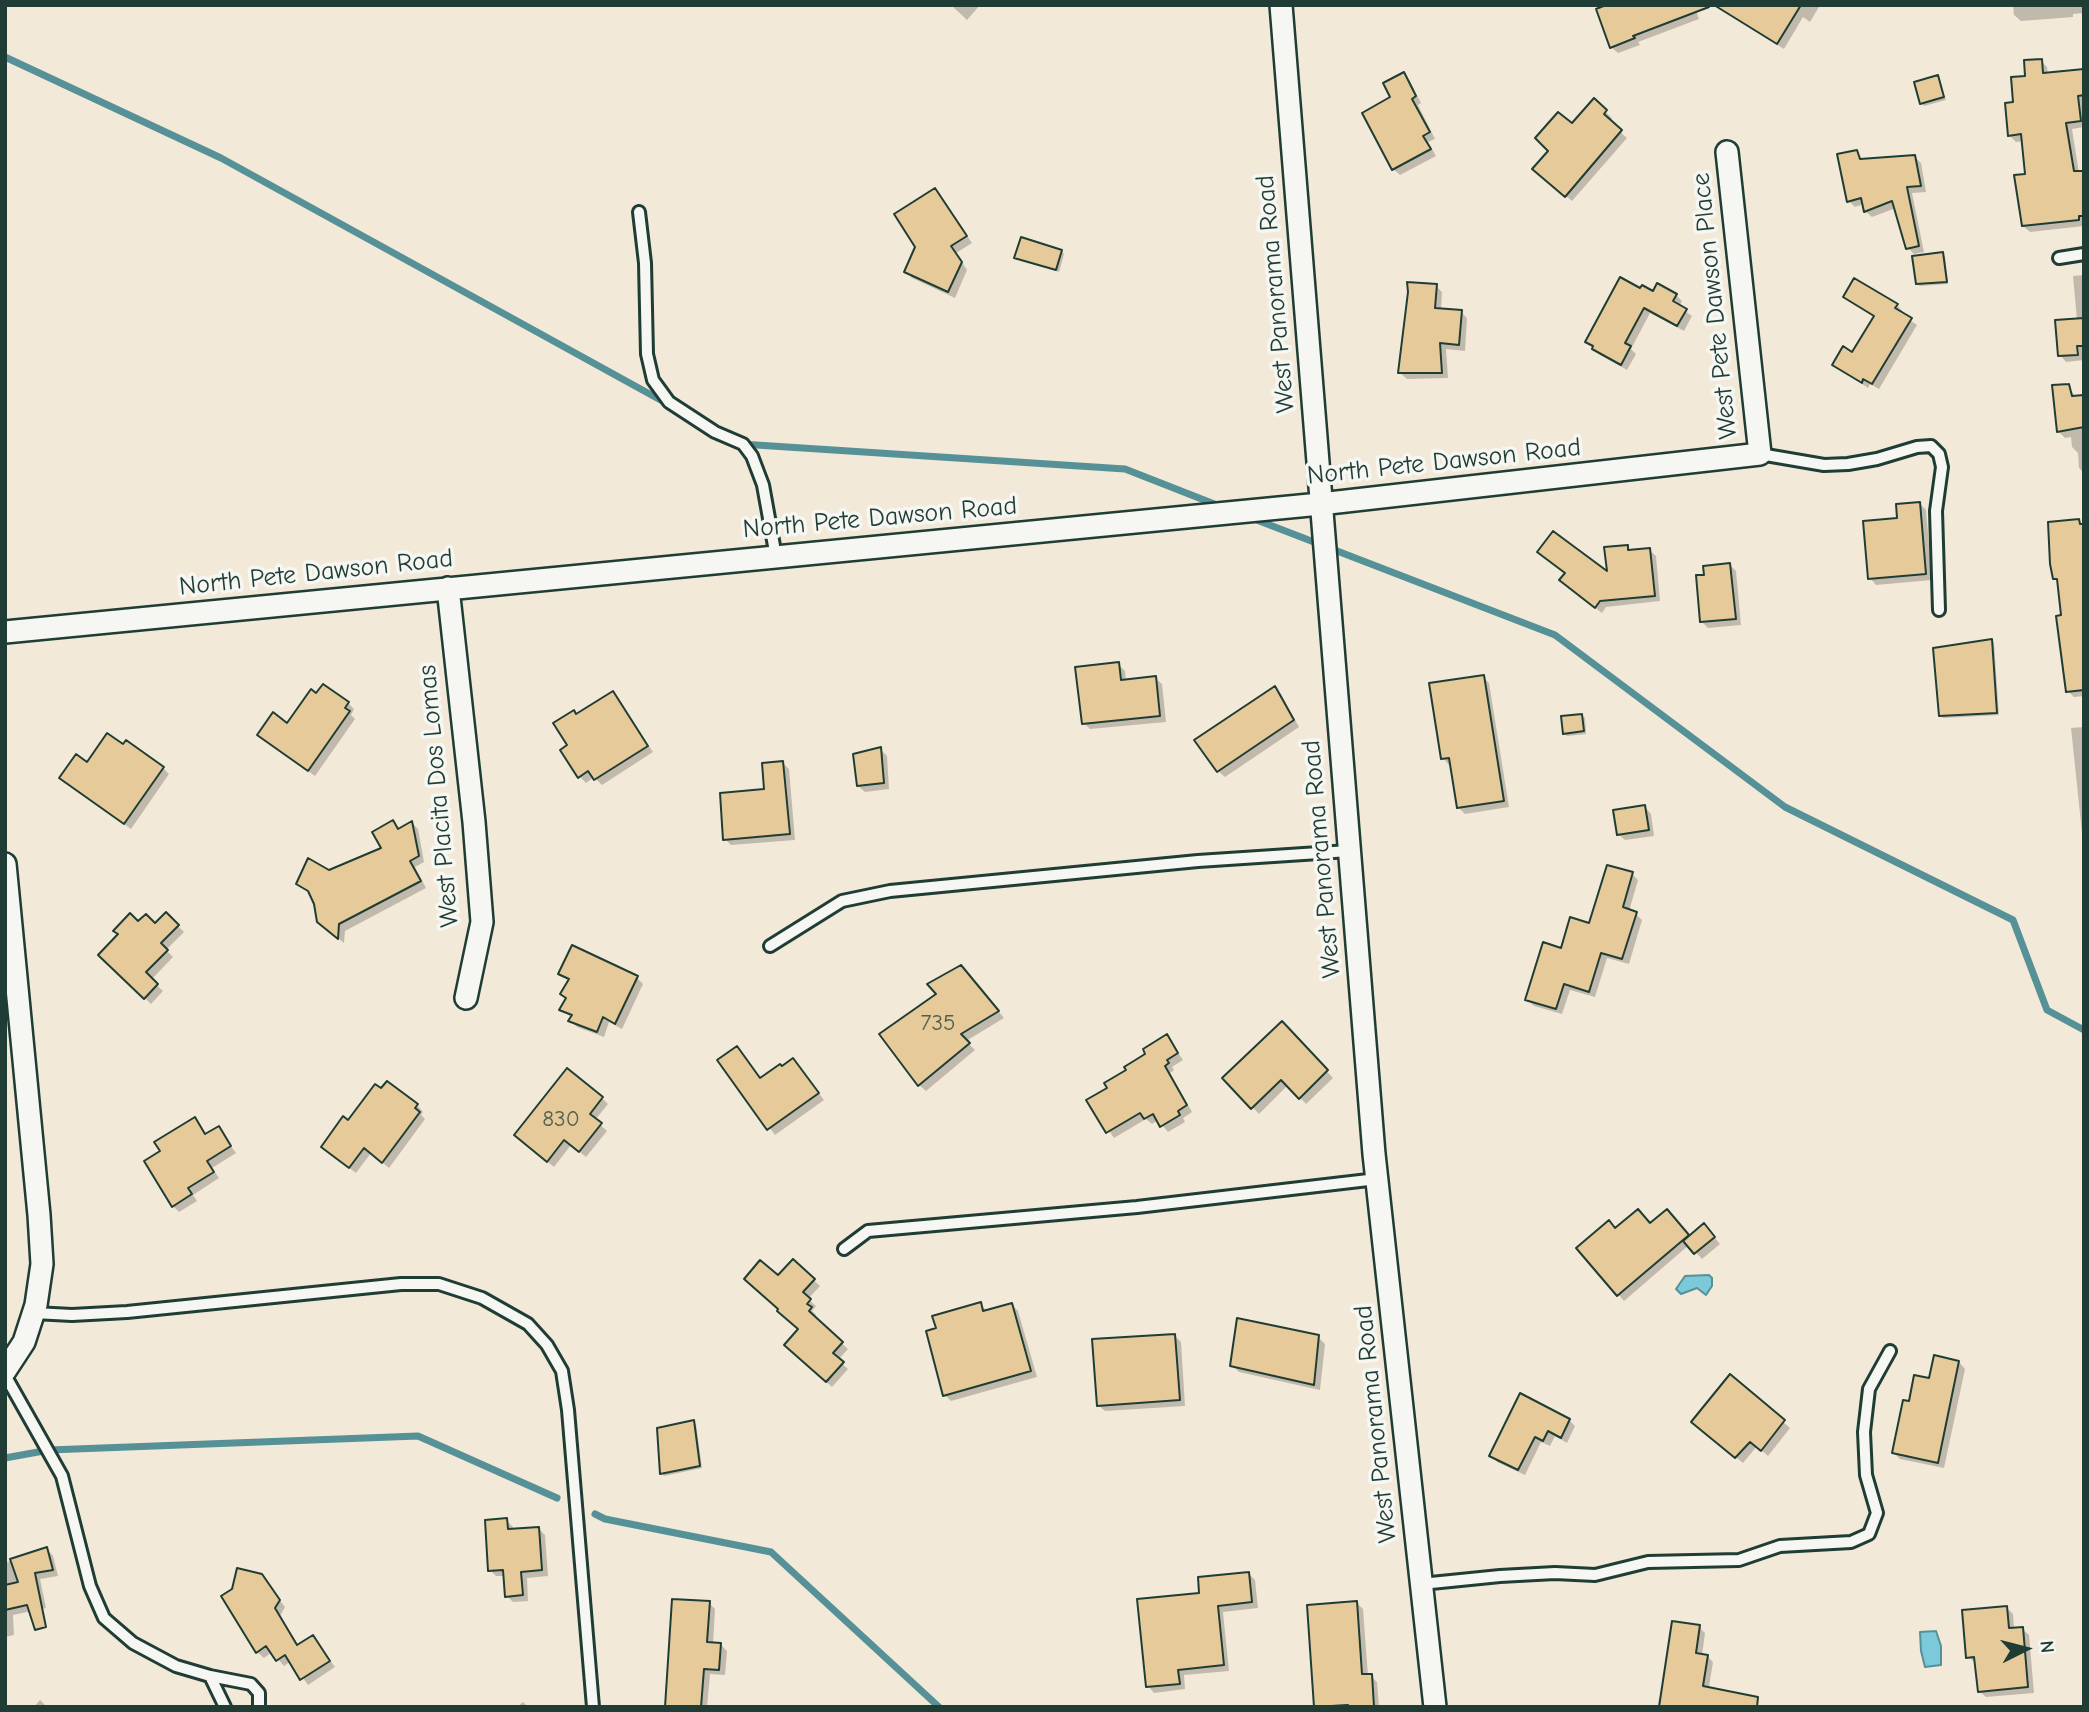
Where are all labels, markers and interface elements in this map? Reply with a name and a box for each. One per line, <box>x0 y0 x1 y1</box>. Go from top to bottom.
street label: West Pete Dawson Place <box>1685 171 1745 441</box>
street label: West Panorama Road <box>1250 174 1302 414</box>
street label: North Pete Dawson Road <box>1306 432 1582 492</box>
street label: North Pete Dawson Road <box>742 490 1018 546</box>
street label: North Pete Dawson Road <box>178 543 454 603</box>
street label: West Placita Dos Lomas <box>412 664 466 928</box>
street label: West Panorama Road <box>1296 739 1348 979</box>
house number: 735 <box>921 1009 955 1037</box>
house number: 830 <box>542 1105 580 1133</box>
street label: West Panorama Road <box>1348 1304 1404 1544</box>
north arrow <box>1991 1614 2061 1684</box>
text: N <box>2035 1639 2058 1654</box>

